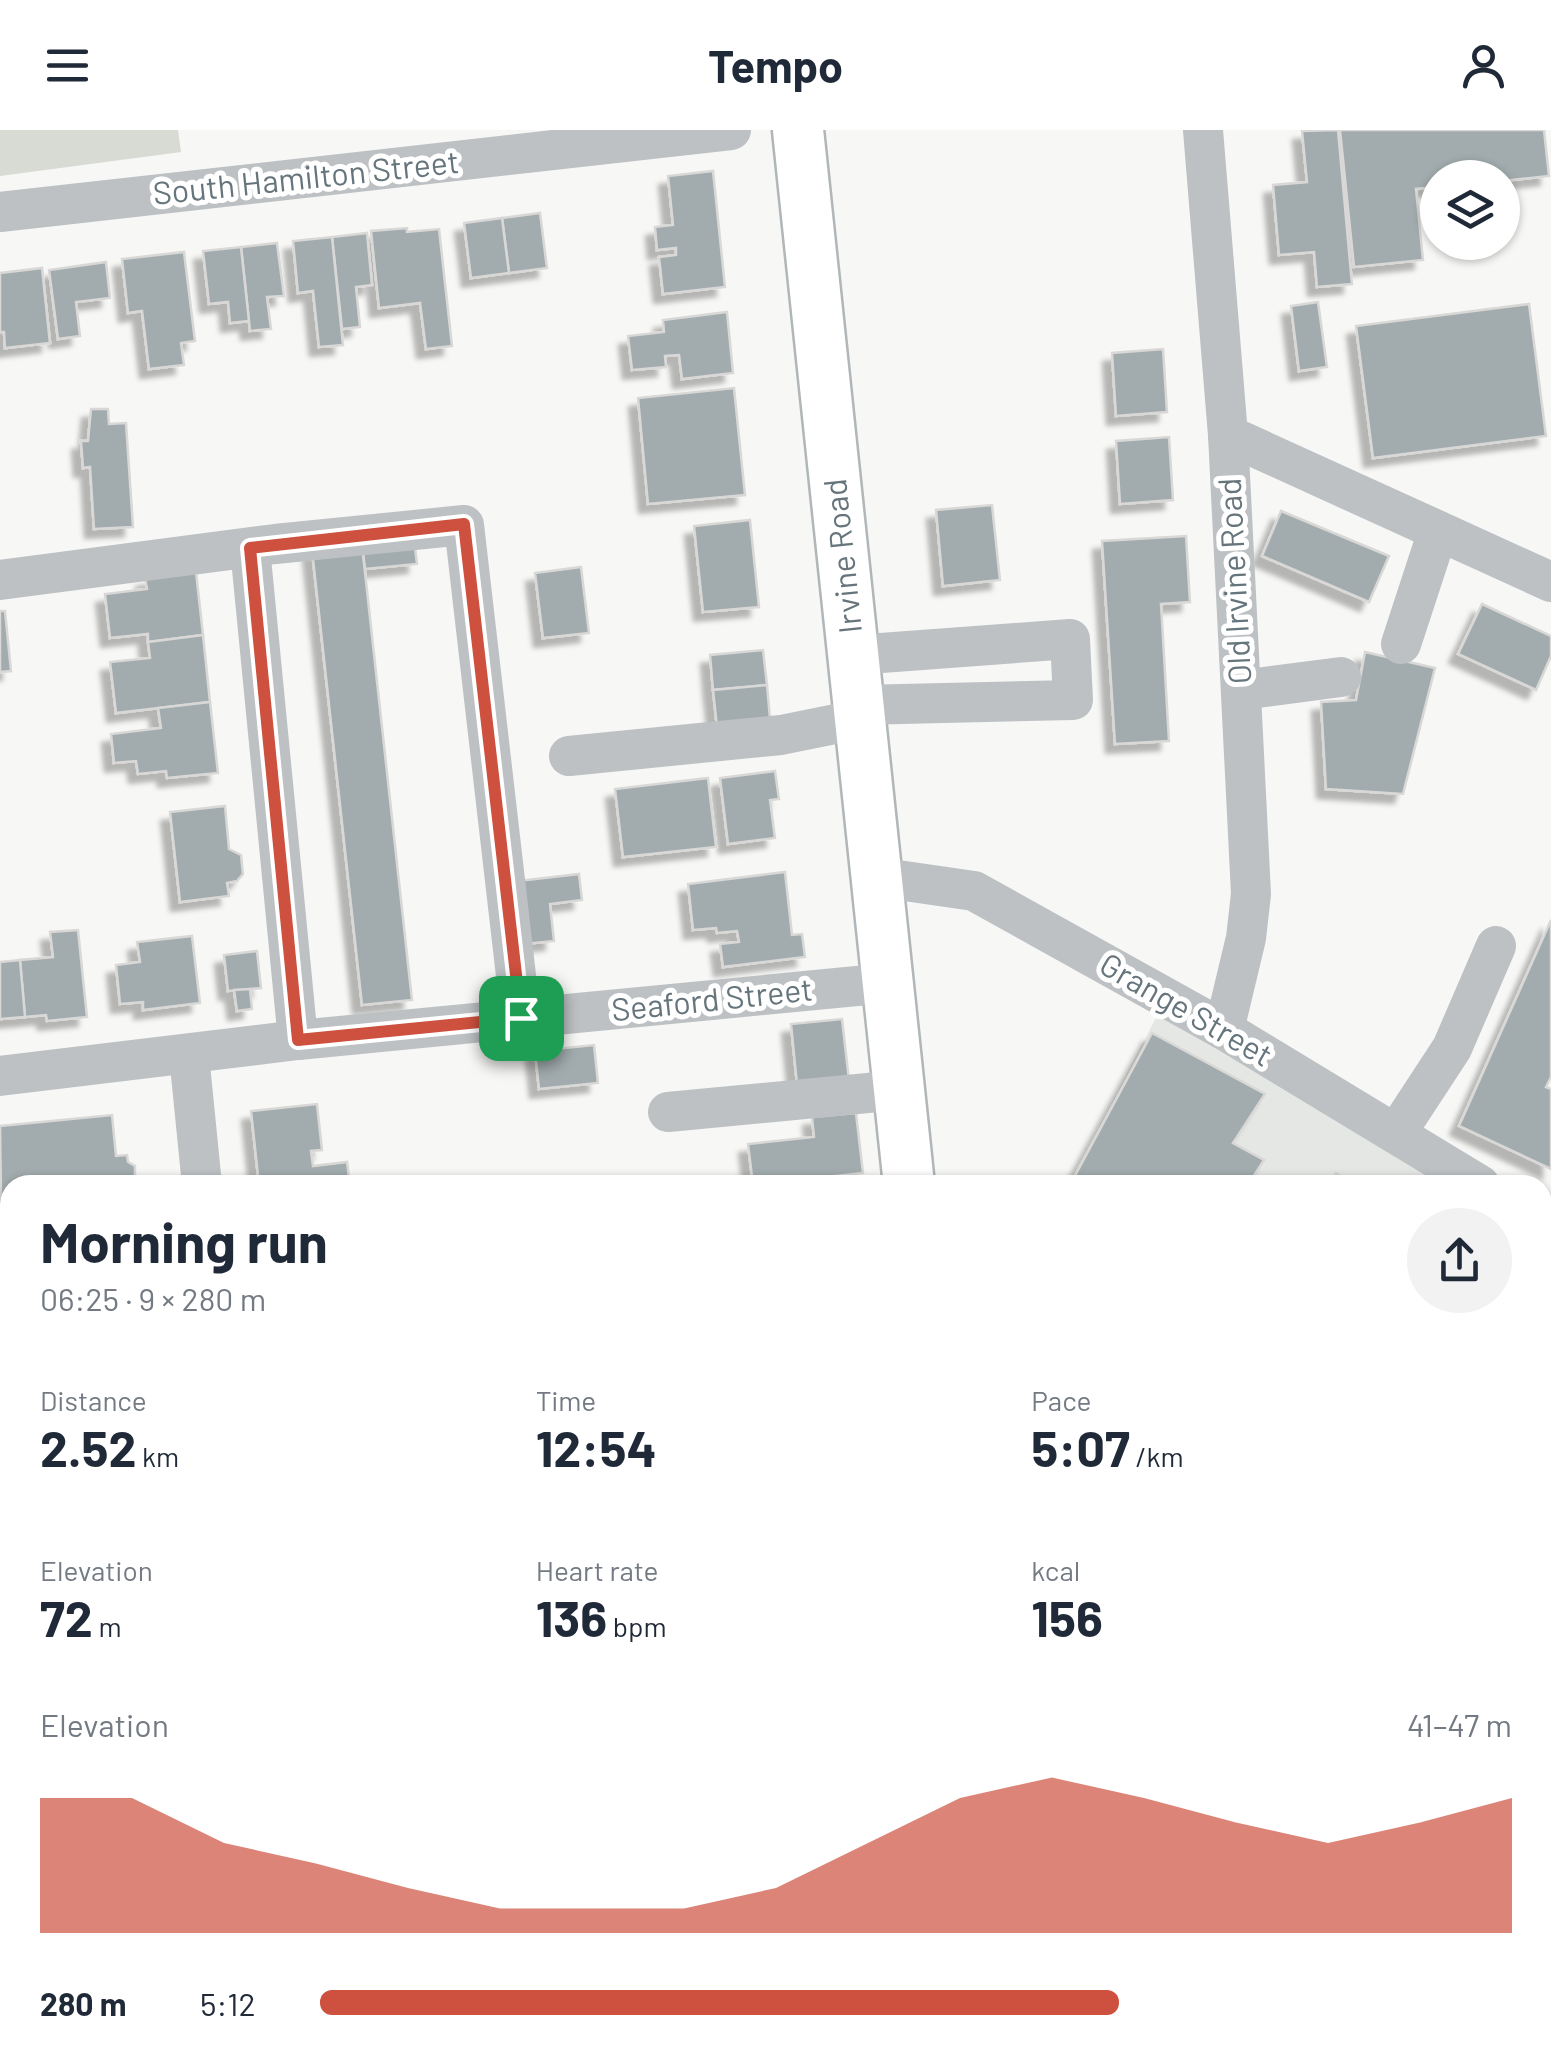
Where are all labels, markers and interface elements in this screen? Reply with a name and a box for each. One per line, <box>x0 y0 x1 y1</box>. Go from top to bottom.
icon: menu <box>40 38 95 93</box>
text: Tempo <box>708 38 843 92</box>
icon: person <box>1456 38 1511 93</box>
street label: South Hamilton Street <box>151 141 461 211</box>
map controls <box>1420 160 1520 260</box>
button: layers <box>1420 160 1520 260</box>
street label: Irvine Road <box>814 477 868 635</box>
street label: Old Irvine Road <box>1209 477 1257 685</box>
street label: Grange Street <box>1094 944 1280 1073</box>
street label: Seaford Street <box>609 969 814 1027</box>
pin <box>479 976 564 1061</box>
icon: arrive <box>494 991 549 1046</box>
text: Morning run <box>40 1208 328 1274</box>
button: share <box>1407 1208 1512 1313</box>
text: 06:25 · 9 × 280 m <box>40 1279 266 1317</box>
text: Distance <box>40 1383 147 1417</box>
text: Time <box>536 1383 596 1417</box>
text: Pace <box>1031 1383 1092 1417</box>
text: 2.52 <box>40 1417 136 1477</box>
text: 12:54 <box>536 1417 657 1477</box>
text: 5:07 <box>1031 1417 1130 1477</box>
text: km <box>136 1439 179 1473</box>
text: /km <box>1130 1439 1184 1473</box>
text: Elevation <box>40 1553 153 1587</box>
text: Heart rate <box>536 1553 658 1587</box>
text: kcal <box>1031 1553 1080 1587</box>
text: 72 <box>40 1587 93 1647</box>
text: 136 <box>536 1587 607 1647</box>
text: 156 <box>1031 1587 1103 1647</box>
text: m <box>93 1609 122 1643</box>
text: bpm <box>607 1609 667 1643</box>
text: Elevation <box>40 1705 169 1743</box>
text: 41–47 m <box>1407 1705 1512 1743</box>
text: 280 m <box>40 1984 127 2022</box>
text: 5:12 <box>200 1984 256 2022</box>

